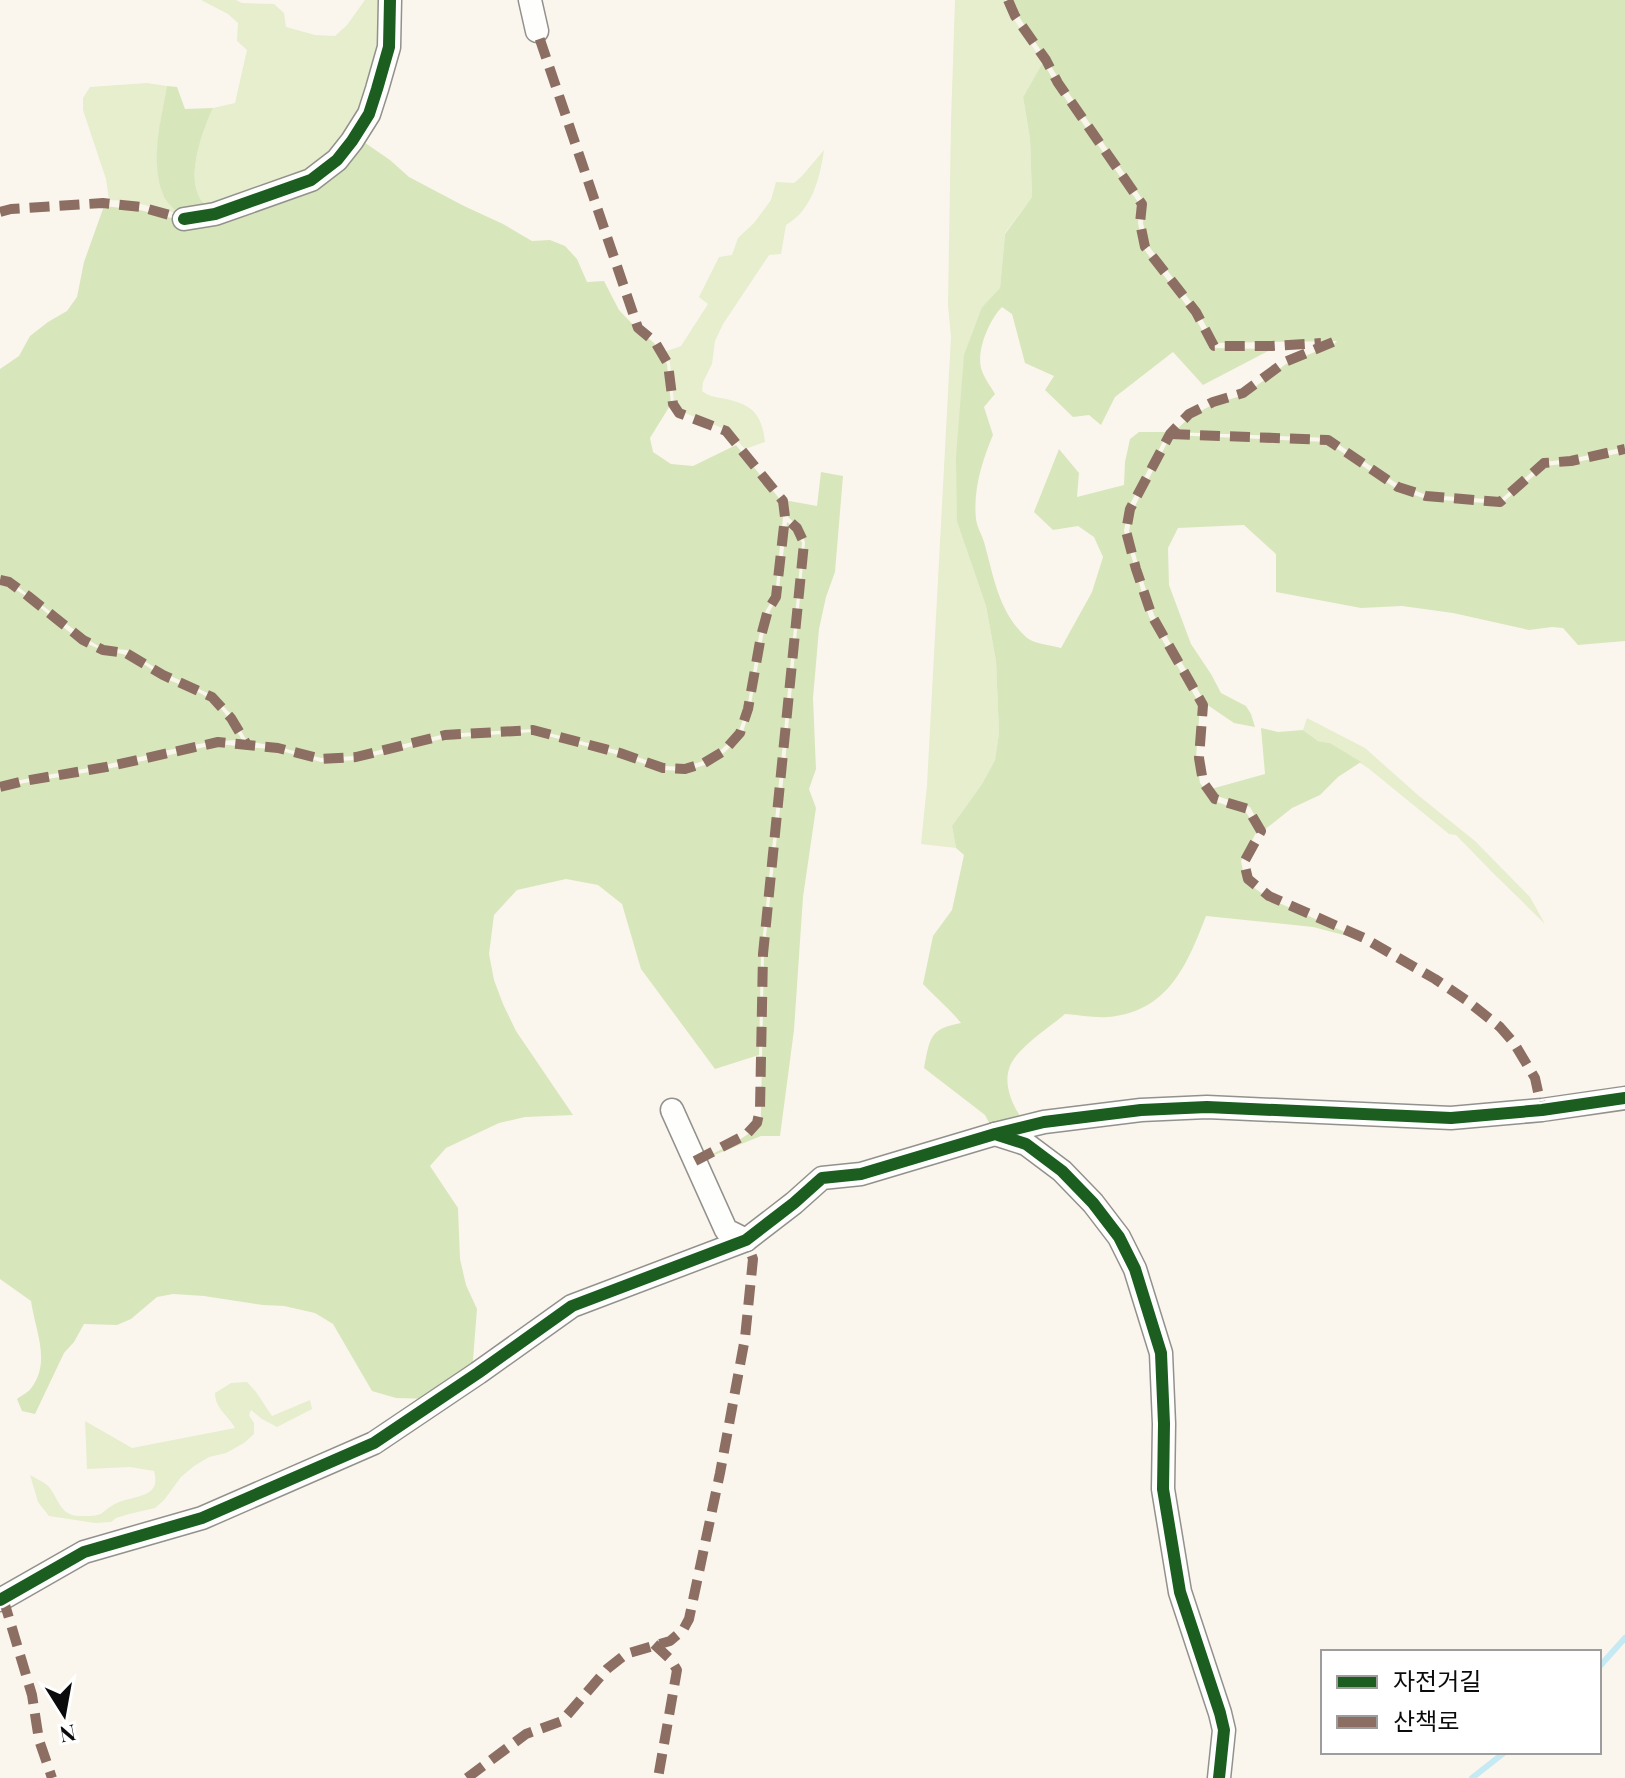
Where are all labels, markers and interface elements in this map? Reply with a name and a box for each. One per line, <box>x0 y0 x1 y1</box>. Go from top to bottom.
legend <box>1321 1650 1601 1754</box>
text: 자전거길 <box>1393 1664 1481 1696</box>
north arrow <box>24 1674 104 1754</box>
text: 산책로 <box>1393 1704 1459 1736</box>
text: N <box>57 1718 79 1751</box>

